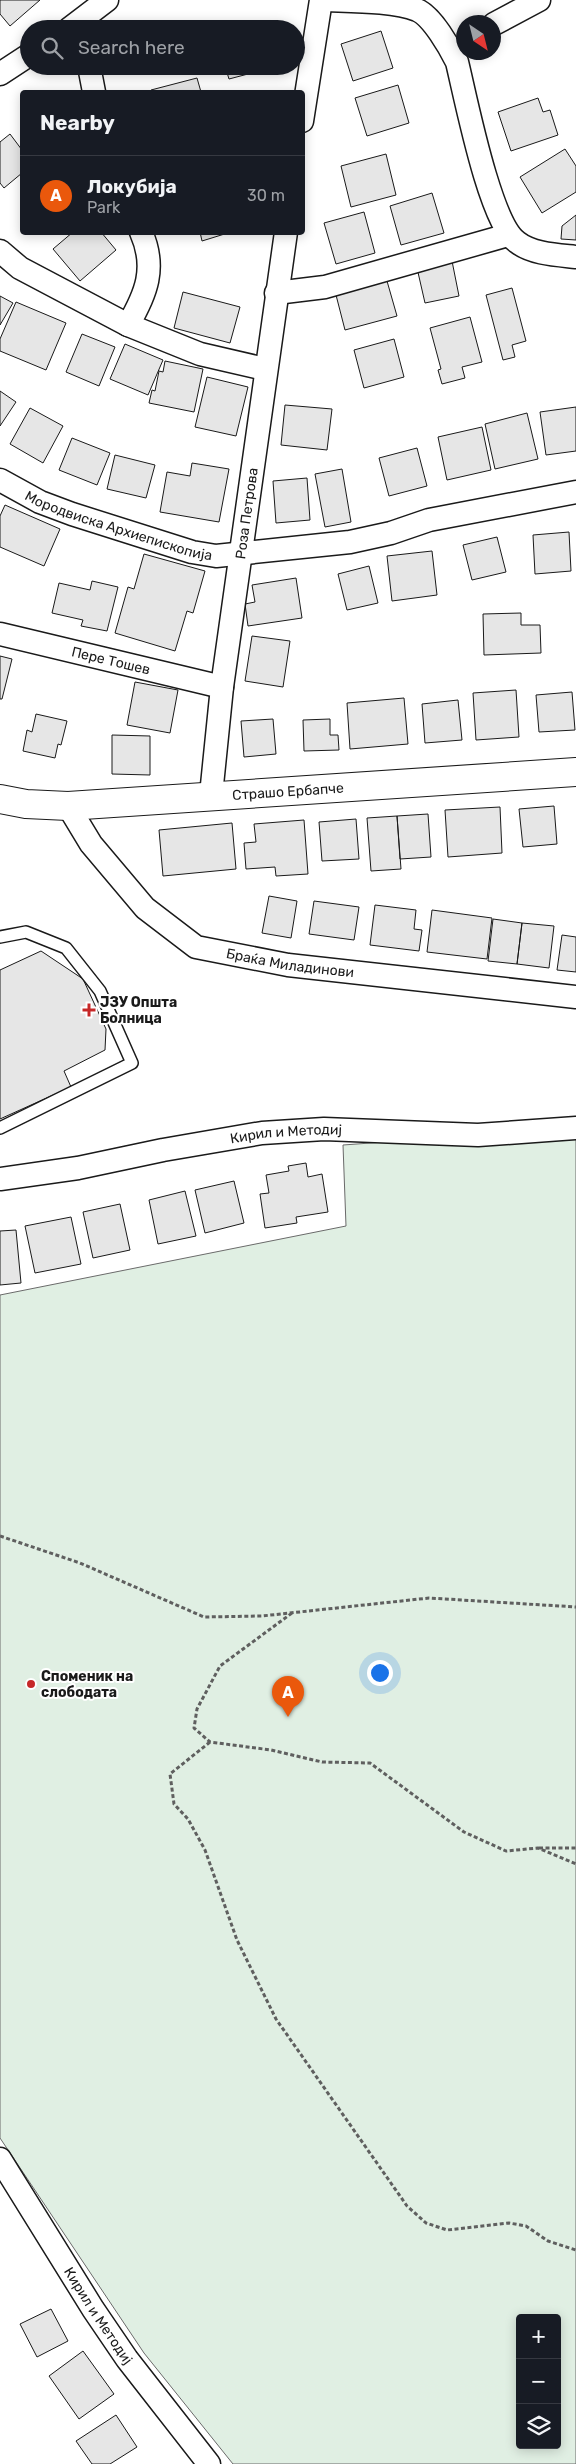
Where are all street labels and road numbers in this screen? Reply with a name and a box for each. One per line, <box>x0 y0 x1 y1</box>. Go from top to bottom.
street label: Роза Петрова <box>232 466 262 560</box>
street label: Мородвиска Архиепископија <box>22 487 214 564</box>
street label: Пере Тошев <box>70 643 152 679</box>
street label: Страшо Ербапче <box>232 780 344 804</box>
street label: Браќа Миладинови <box>225 945 355 981</box>
street label: Кирил и Методиј <box>229 1121 342 1147</box>
street label: Кирил и Методиј <box>60 2264 136 2368</box>

